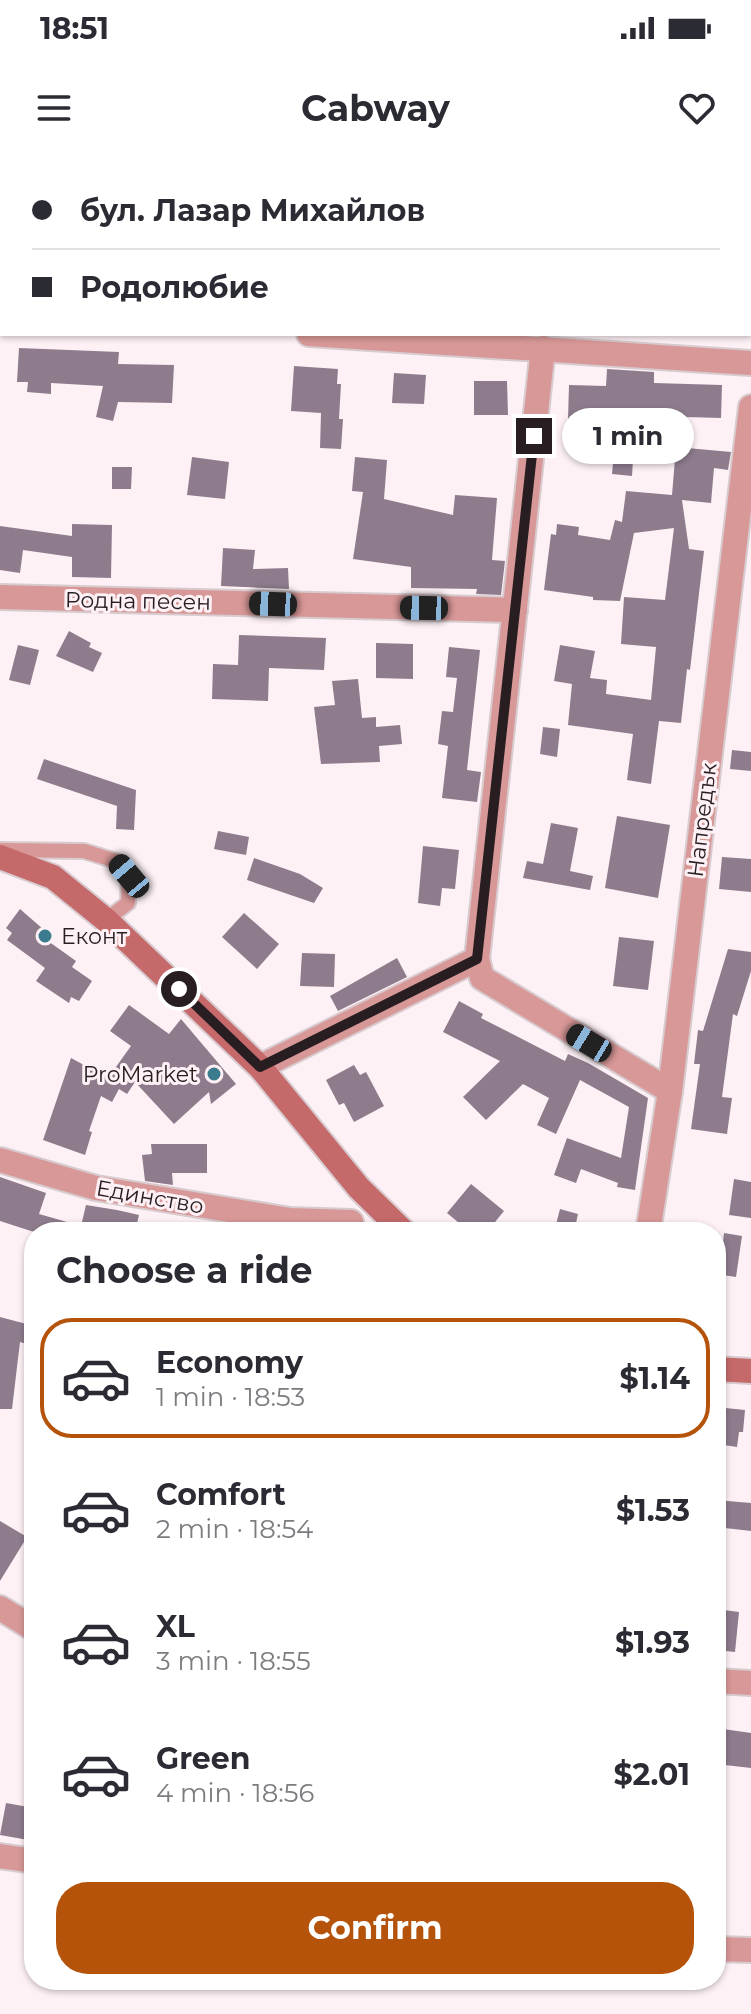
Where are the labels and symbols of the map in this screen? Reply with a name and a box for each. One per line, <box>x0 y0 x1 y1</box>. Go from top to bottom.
callout: 1 min <box>562 408 694 464</box>
route end <box>516 418 552 454</box>
street label: Родна песен <box>65 586 211 616</box>
car <box>249 591 297 617</box>
car <box>400 596 448 620</box>
street label: Напредък <box>682 761 722 879</box>
car <box>104 850 154 902</box>
place label: Еконт <box>61 923 128 950</box>
marker: Еконт <box>36 927 54 945</box>
route start <box>161 971 197 1007</box>
car <box>562 1020 616 1066</box>
place label: ProMarket <box>83 1061 198 1088</box>
marker: ProMarket <box>205 1065 223 1083</box>
street label: Единство <box>94 1174 206 1220</box>

